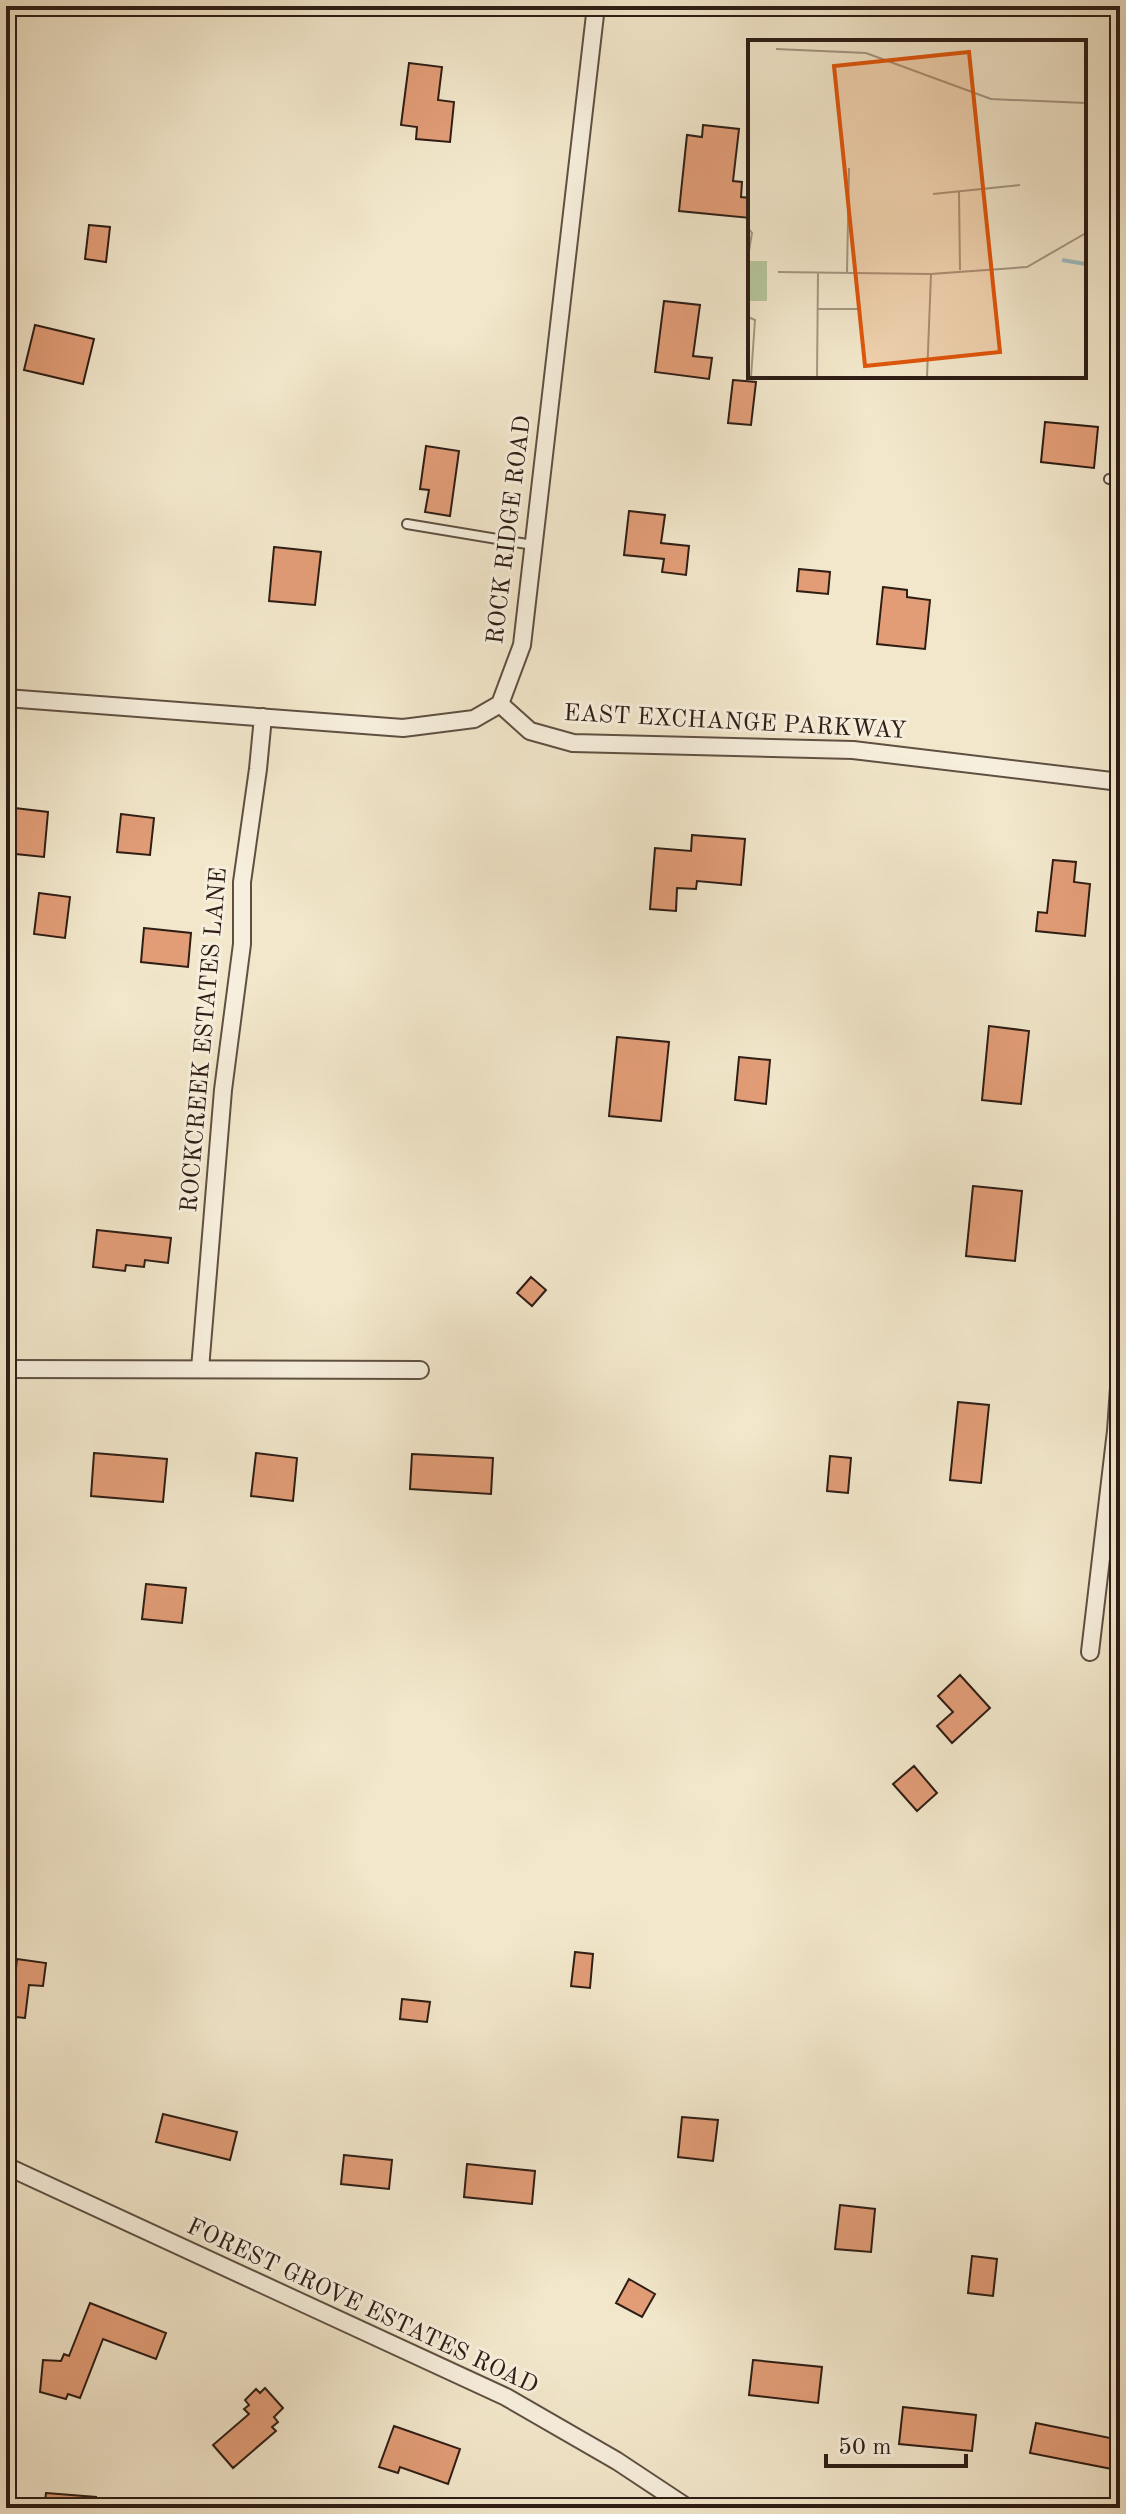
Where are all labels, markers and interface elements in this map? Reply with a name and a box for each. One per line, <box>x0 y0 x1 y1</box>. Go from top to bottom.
inset map <box>748 40 1086 378</box>
street label: ROCK RIDGE ROAD <box>484 414 536 646</box>
street label: EAST EXCHANGE PARKWAY <box>563 702 907 744</box>
street label: ROCKCREEK ESTATES LANE <box>178 867 232 1213</box>
street label: FOREST GROVE ESTATES ROAD <box>183 2215 541 2399</box>
scale bar <box>826 2418 966 2468</box>
text: 50 m <box>838 2436 892 2460</box>

